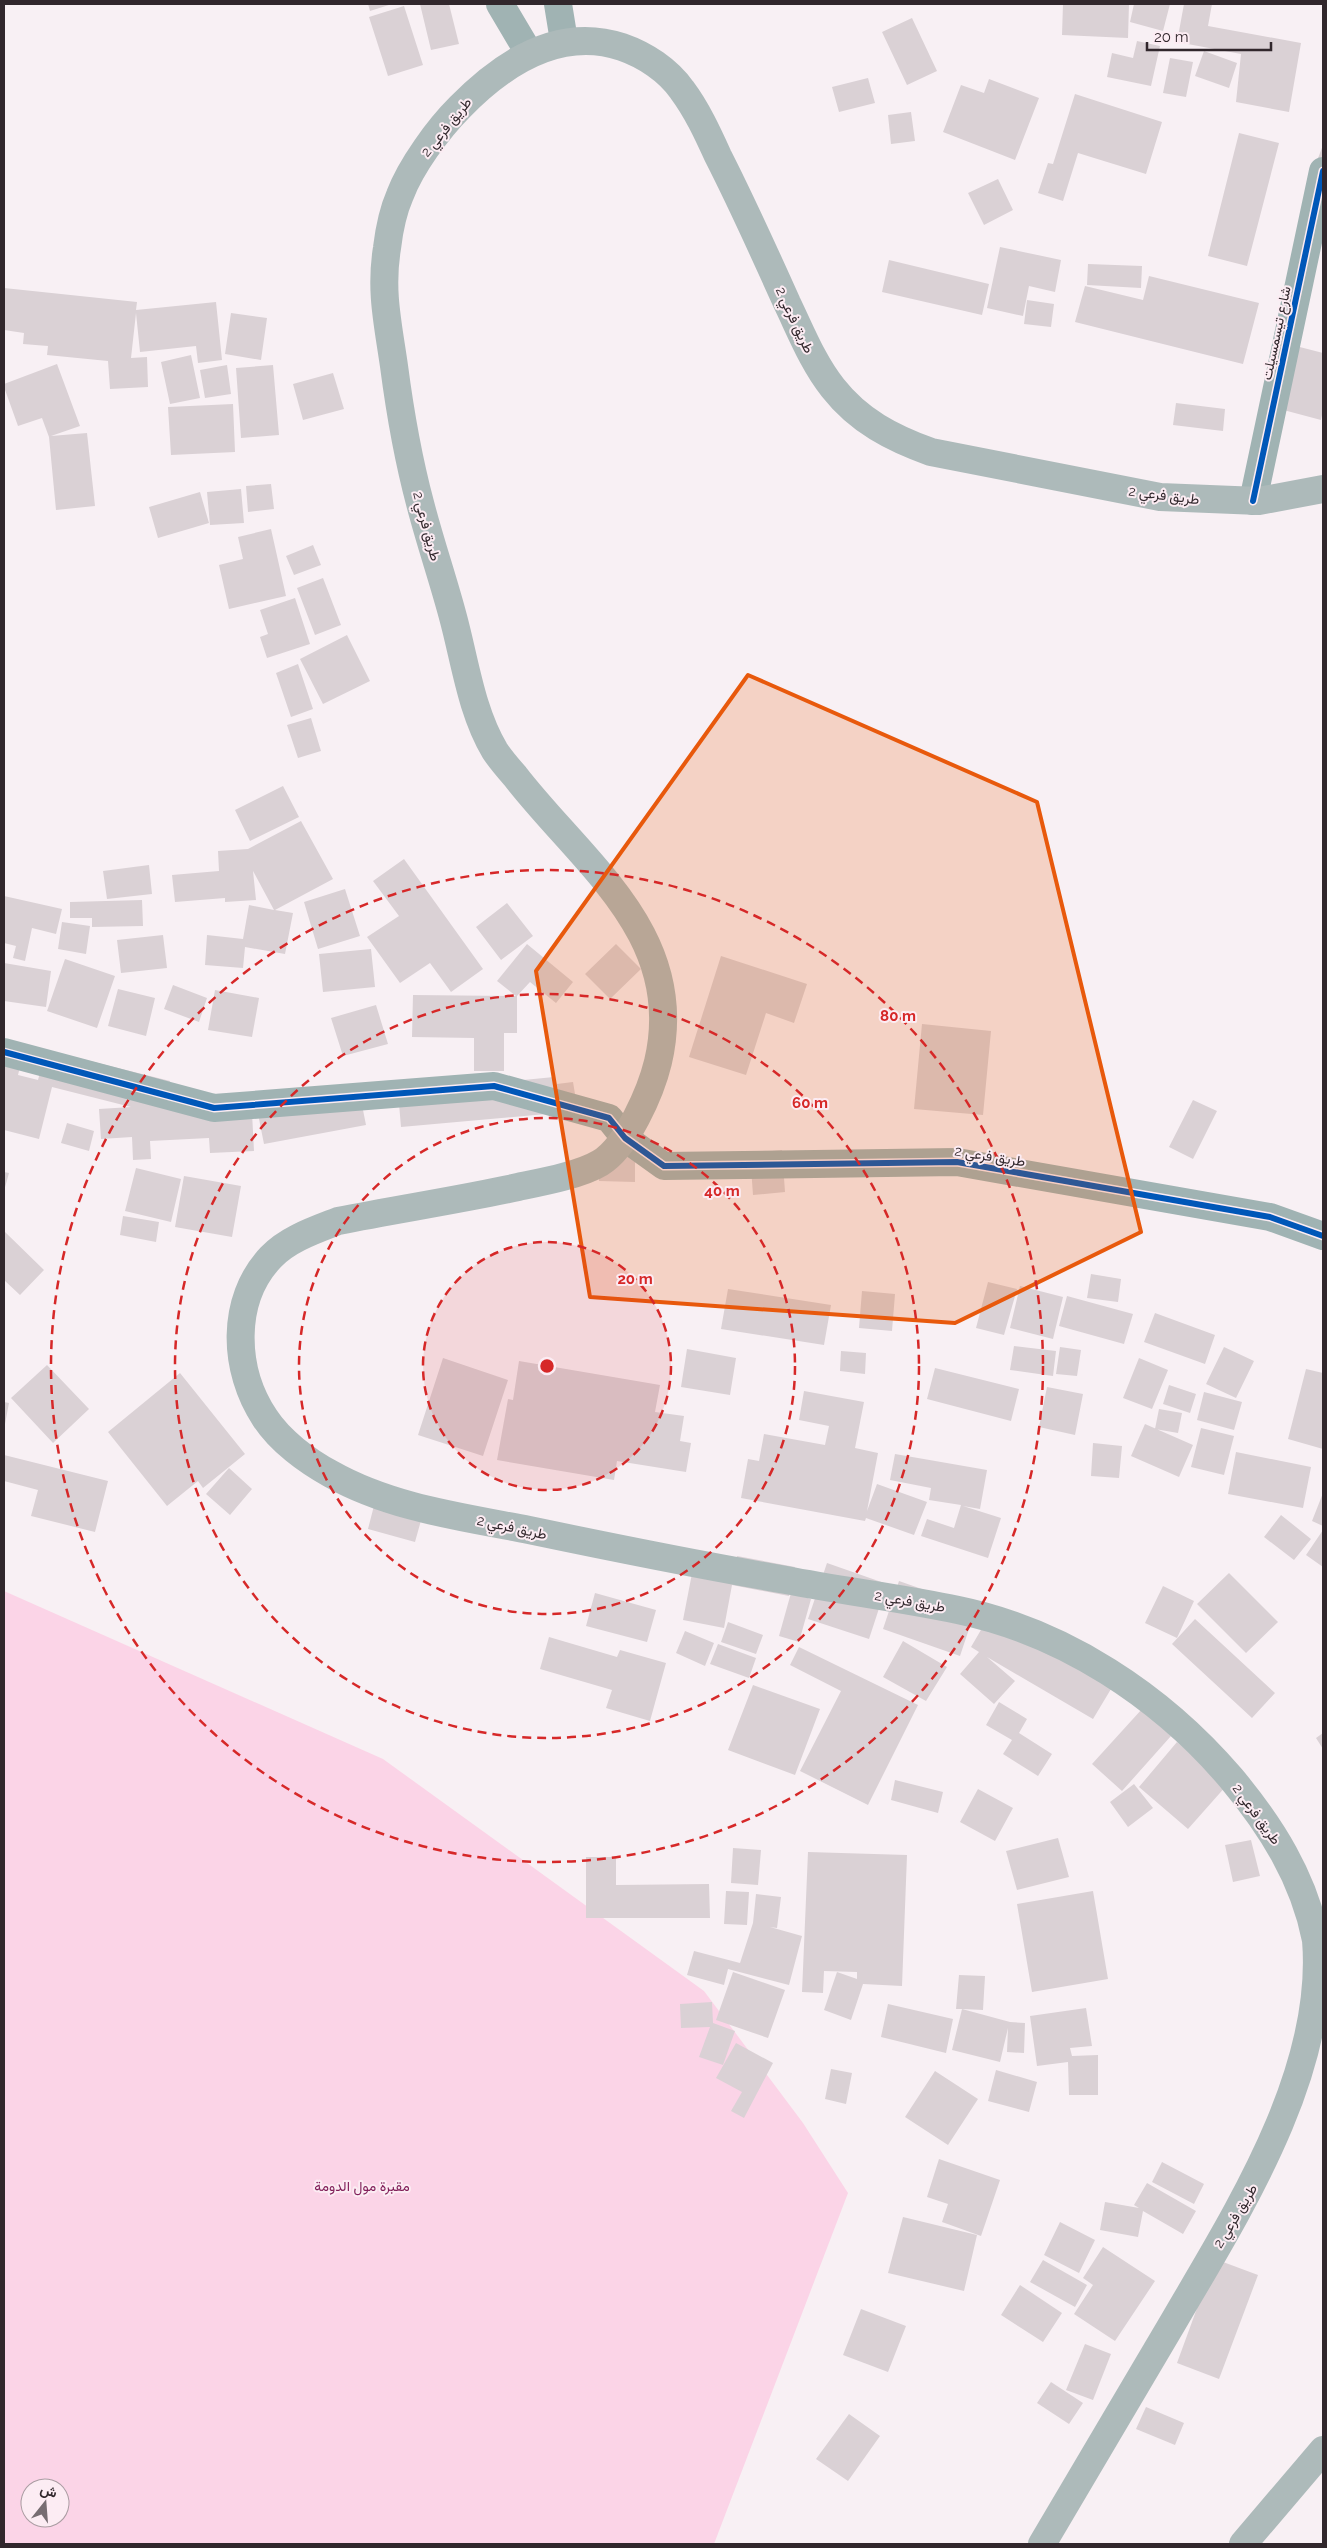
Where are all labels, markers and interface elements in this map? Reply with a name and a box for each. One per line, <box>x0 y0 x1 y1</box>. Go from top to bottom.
scale bar <box>1147 20 1271 52</box>
text: 20 m <box>1154 28 1189 46</box>
street label: طريق فرعي 2 <box>417 94 478 162</box>
street label: طريق فرعي 2 <box>769 284 817 357</box>
street label: شارع تيسمسيلت <box>1258 285 1297 382</box>
street label: طريق فرعي 2 <box>1127 483 1200 511</box>
street label: طريق فرعي 2 <box>406 490 444 564</box>
text: 80 m <box>880 1007 916 1025</box>
text: 60 m <box>792 1094 828 1112</box>
street label: طريق فرعي 2 <box>953 1143 1026 1173</box>
text: 40 m <box>704 1182 740 1200</box>
text: 20 m <box>617 1270 653 1288</box>
centre of rings <box>538 1357 556 1375</box>
street label: طريق فرعي 2 <box>475 1512 548 1546</box>
street label: طريق فرعي 2 <box>873 1587 946 1619</box>
street label: طريق فرعي 2 <box>1226 1780 1284 1850</box>
park label: مقبرة مول الدومة <box>314 2178 410 2196</box>
street label: طريق فرعي 2 <box>1210 2181 1264 2253</box>
north arrow <box>20 2478 70 2528</box>
text: ش <box>38 2480 59 2502</box>

